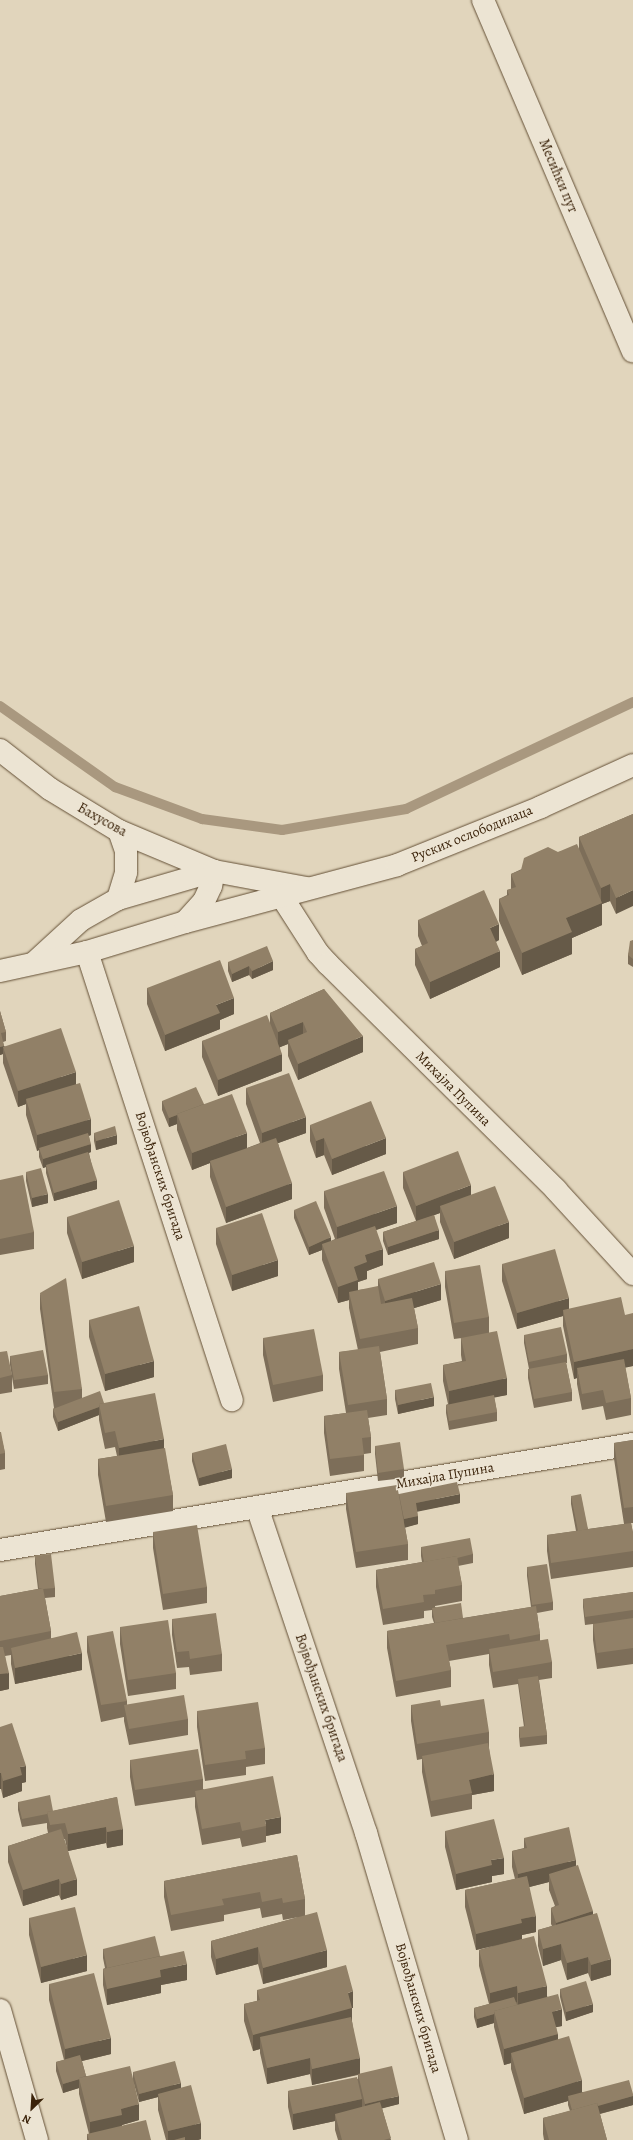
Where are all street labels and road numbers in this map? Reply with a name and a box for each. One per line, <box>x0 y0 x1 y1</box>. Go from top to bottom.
street label: Месићки пут <box>535 137 581 215</box>
street label: Бахусова <box>74 800 130 840</box>
street label: Руских ослободилаца <box>409 802 535 866</box>
street label: Михајла Пупина <box>412 1048 494 1130</box>
street label: Војвођанских бригада <box>131 1110 189 1242</box>
street label: Михајла Пупина <box>395 1459 495 1493</box>
street label: Војвођанских бригада <box>291 1632 351 1764</box>
street label: Војвођанских бригада <box>391 1941 445 2075</box>

